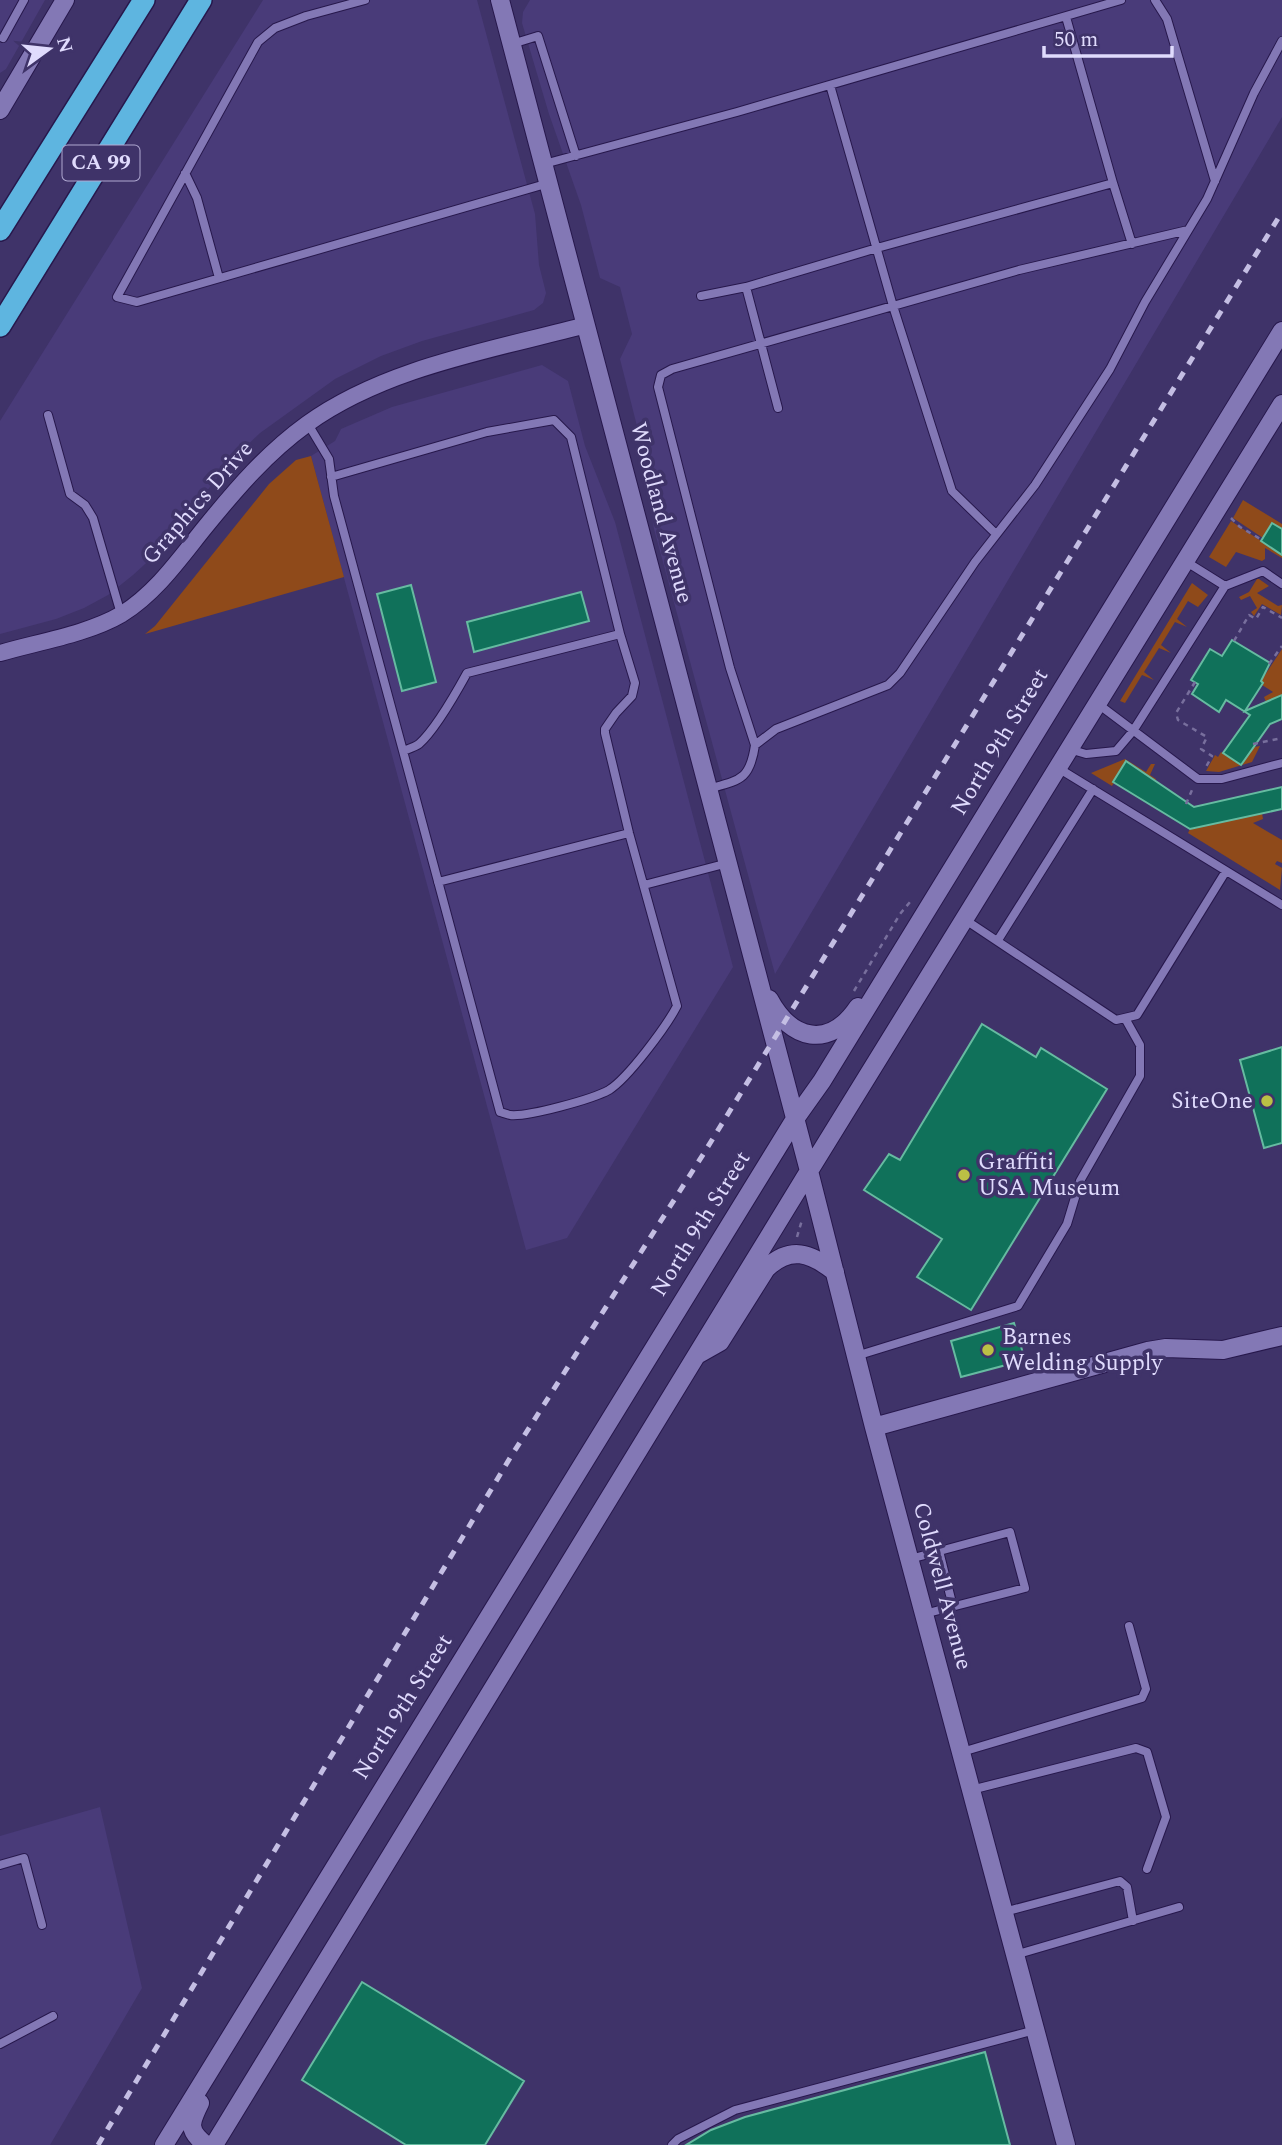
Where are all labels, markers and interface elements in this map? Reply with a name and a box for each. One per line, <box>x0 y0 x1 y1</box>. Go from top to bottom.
north arrow <box>14 14 84 84</box>
scale bar <box>1044 14 1172 58</box>
text: 50 m <box>1054 24 1098 56</box>
text: N <box>48 34 80 56</box>
road number: CA 99 <box>62 146 140 180</box>
street label: Woodland Avenue <box>620 419 702 607</box>
street label: Graphics Drive <box>134 433 262 573</box>
street label: North 9th Street <box>942 662 1058 822</box>
place label: SiteOne <box>1171 1084 1253 1119</box>
marker: SiteOne <box>1259 1093 1275 1109</box>
street label: North 9th Street <box>642 1144 760 1304</box>
place label: Graffiti USA Museum <box>978 1145 1120 1206</box>
marker: Graffiti USA Museum <box>956 1167 972 1183</box>
place label: Barnes Welding Supply <box>1002 1320 1164 1381</box>
marker: Barnes Welding Supply <box>980 1342 996 1358</box>
street label: Coldwell Avenue <box>903 1498 981 1674</box>
street label: North 9th Street <box>344 1627 462 1787</box>

